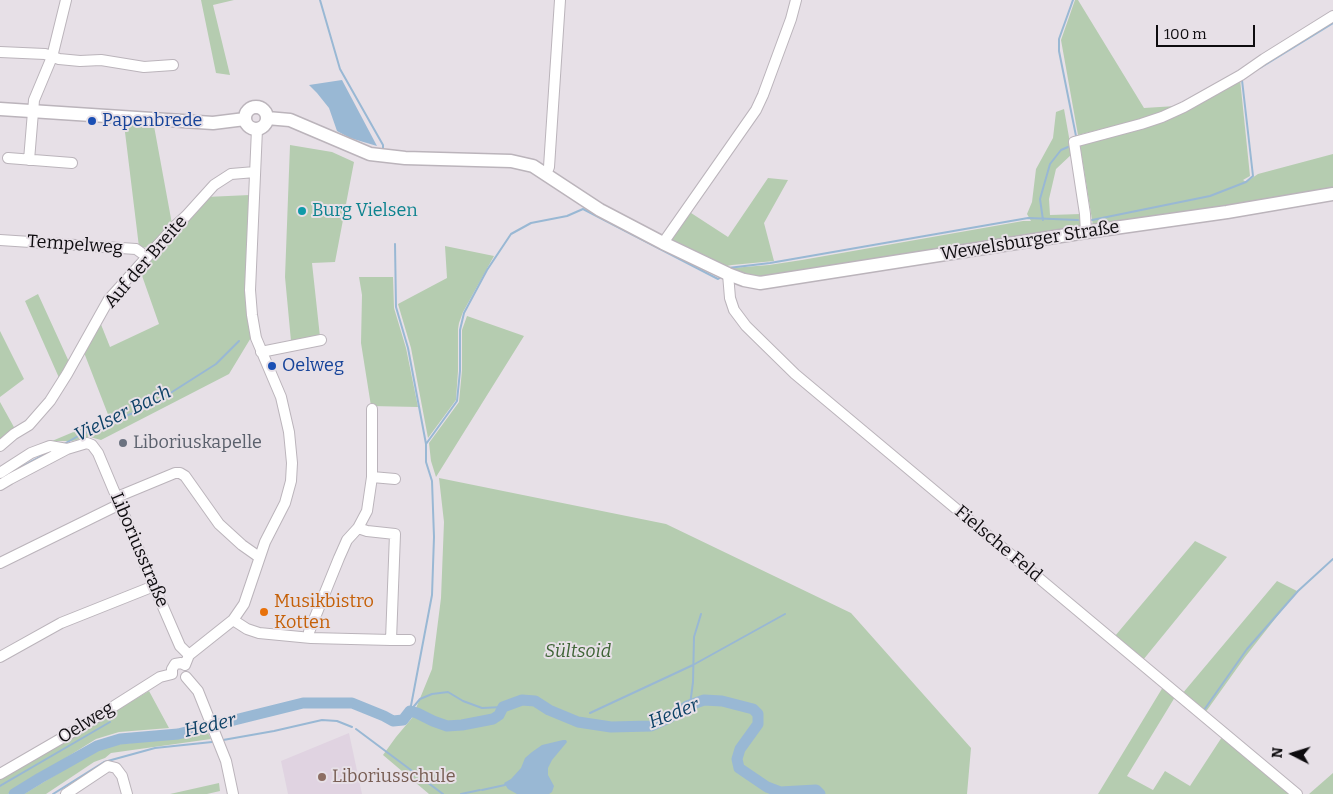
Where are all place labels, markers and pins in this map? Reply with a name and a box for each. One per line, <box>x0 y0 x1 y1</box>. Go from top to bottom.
place label: Papenbrede <box>102 110 202 132</box>
marker: Papenbrede <box>86 115 98 127</box>
place label: Burg Vielsen <box>312 200 418 222</box>
marker: Burg Vielsen <box>296 205 308 217</box>
place label: Oelweg <box>282 355 344 377</box>
marker: Oelweg <box>266 360 278 372</box>
place label: Liboriuskapelle <box>133 432 262 454</box>
marker: Liboriuskapelle <box>117 437 129 449</box>
place label: Musikbistro Kotten <box>274 591 374 634</box>
marker: Musikbistro Kotten <box>258 606 270 618</box>
place label: Liboriusschule <box>332 766 456 788</box>
marker: Liboriusschule <box>316 771 328 783</box>

